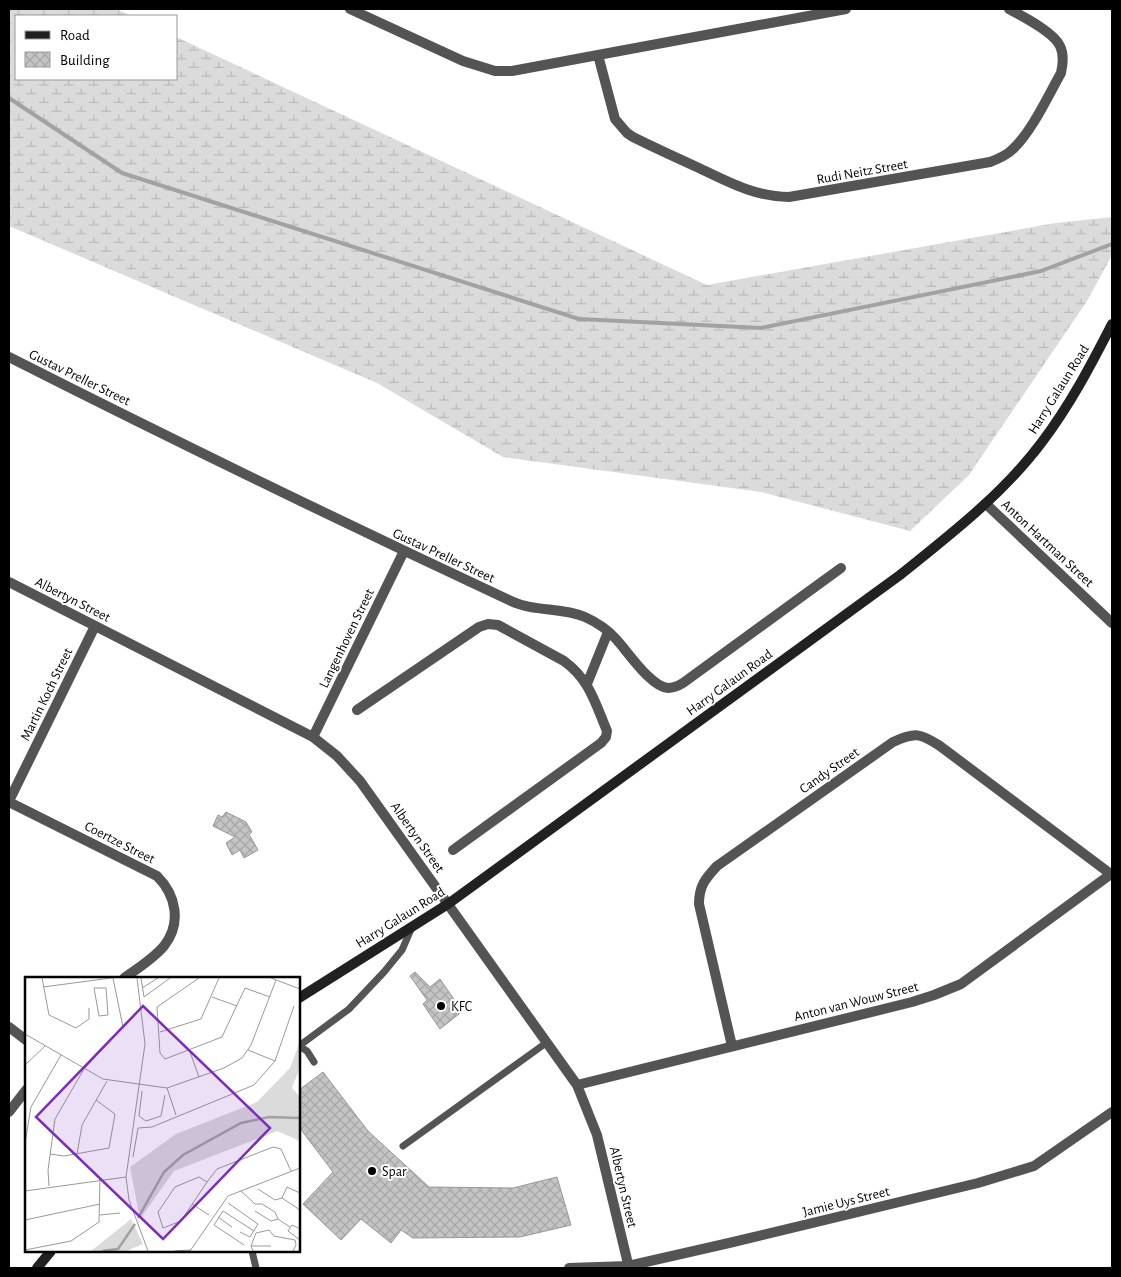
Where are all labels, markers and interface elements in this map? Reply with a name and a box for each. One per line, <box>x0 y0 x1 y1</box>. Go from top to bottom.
legend <box>15 15 178 80</box>
text: Road <box>60 28 90 43</box>
text: Building <box>60 53 110 68</box>
street label: Rudi Neitz Street <box>816 157 909 187</box>
street label: Harry Galaun Road <box>1026 342 1092 437</box>
street label: Gustav Preller Street <box>27 347 133 409</box>
street label: Anton Hartman Street <box>999 498 1096 590</box>
street label: Gustav Preller Street <box>390 526 497 586</box>
street label: Albertyn Street <box>33 575 113 625</box>
street label: Langenhoven Street <box>317 586 377 690</box>
street label: Martin Koch Street <box>18 645 76 743</box>
street label: Harry Galaun Road <box>684 647 775 718</box>
street label: Candy Street <box>797 745 862 796</box>
street label: Albertyn Street <box>388 800 447 876</box>
street label: Coertze Street <box>82 819 157 867</box>
street label: Harry Galaun Road <box>353 885 448 951</box>
inset map <box>25 977 300 1252</box>
street label: Anton van Wouw Street <box>793 980 920 1024</box>
marker: KFC <box>435 1000 447 1012</box>
place label: KFC <box>451 1000 472 1014</box>
street label: Albertyn Street <box>607 1145 639 1230</box>
marker: Spar <box>366 1165 378 1177</box>
place label: Spar <box>382 1165 407 1179</box>
street label: Jamie Uys Street <box>801 1184 892 1220</box>

